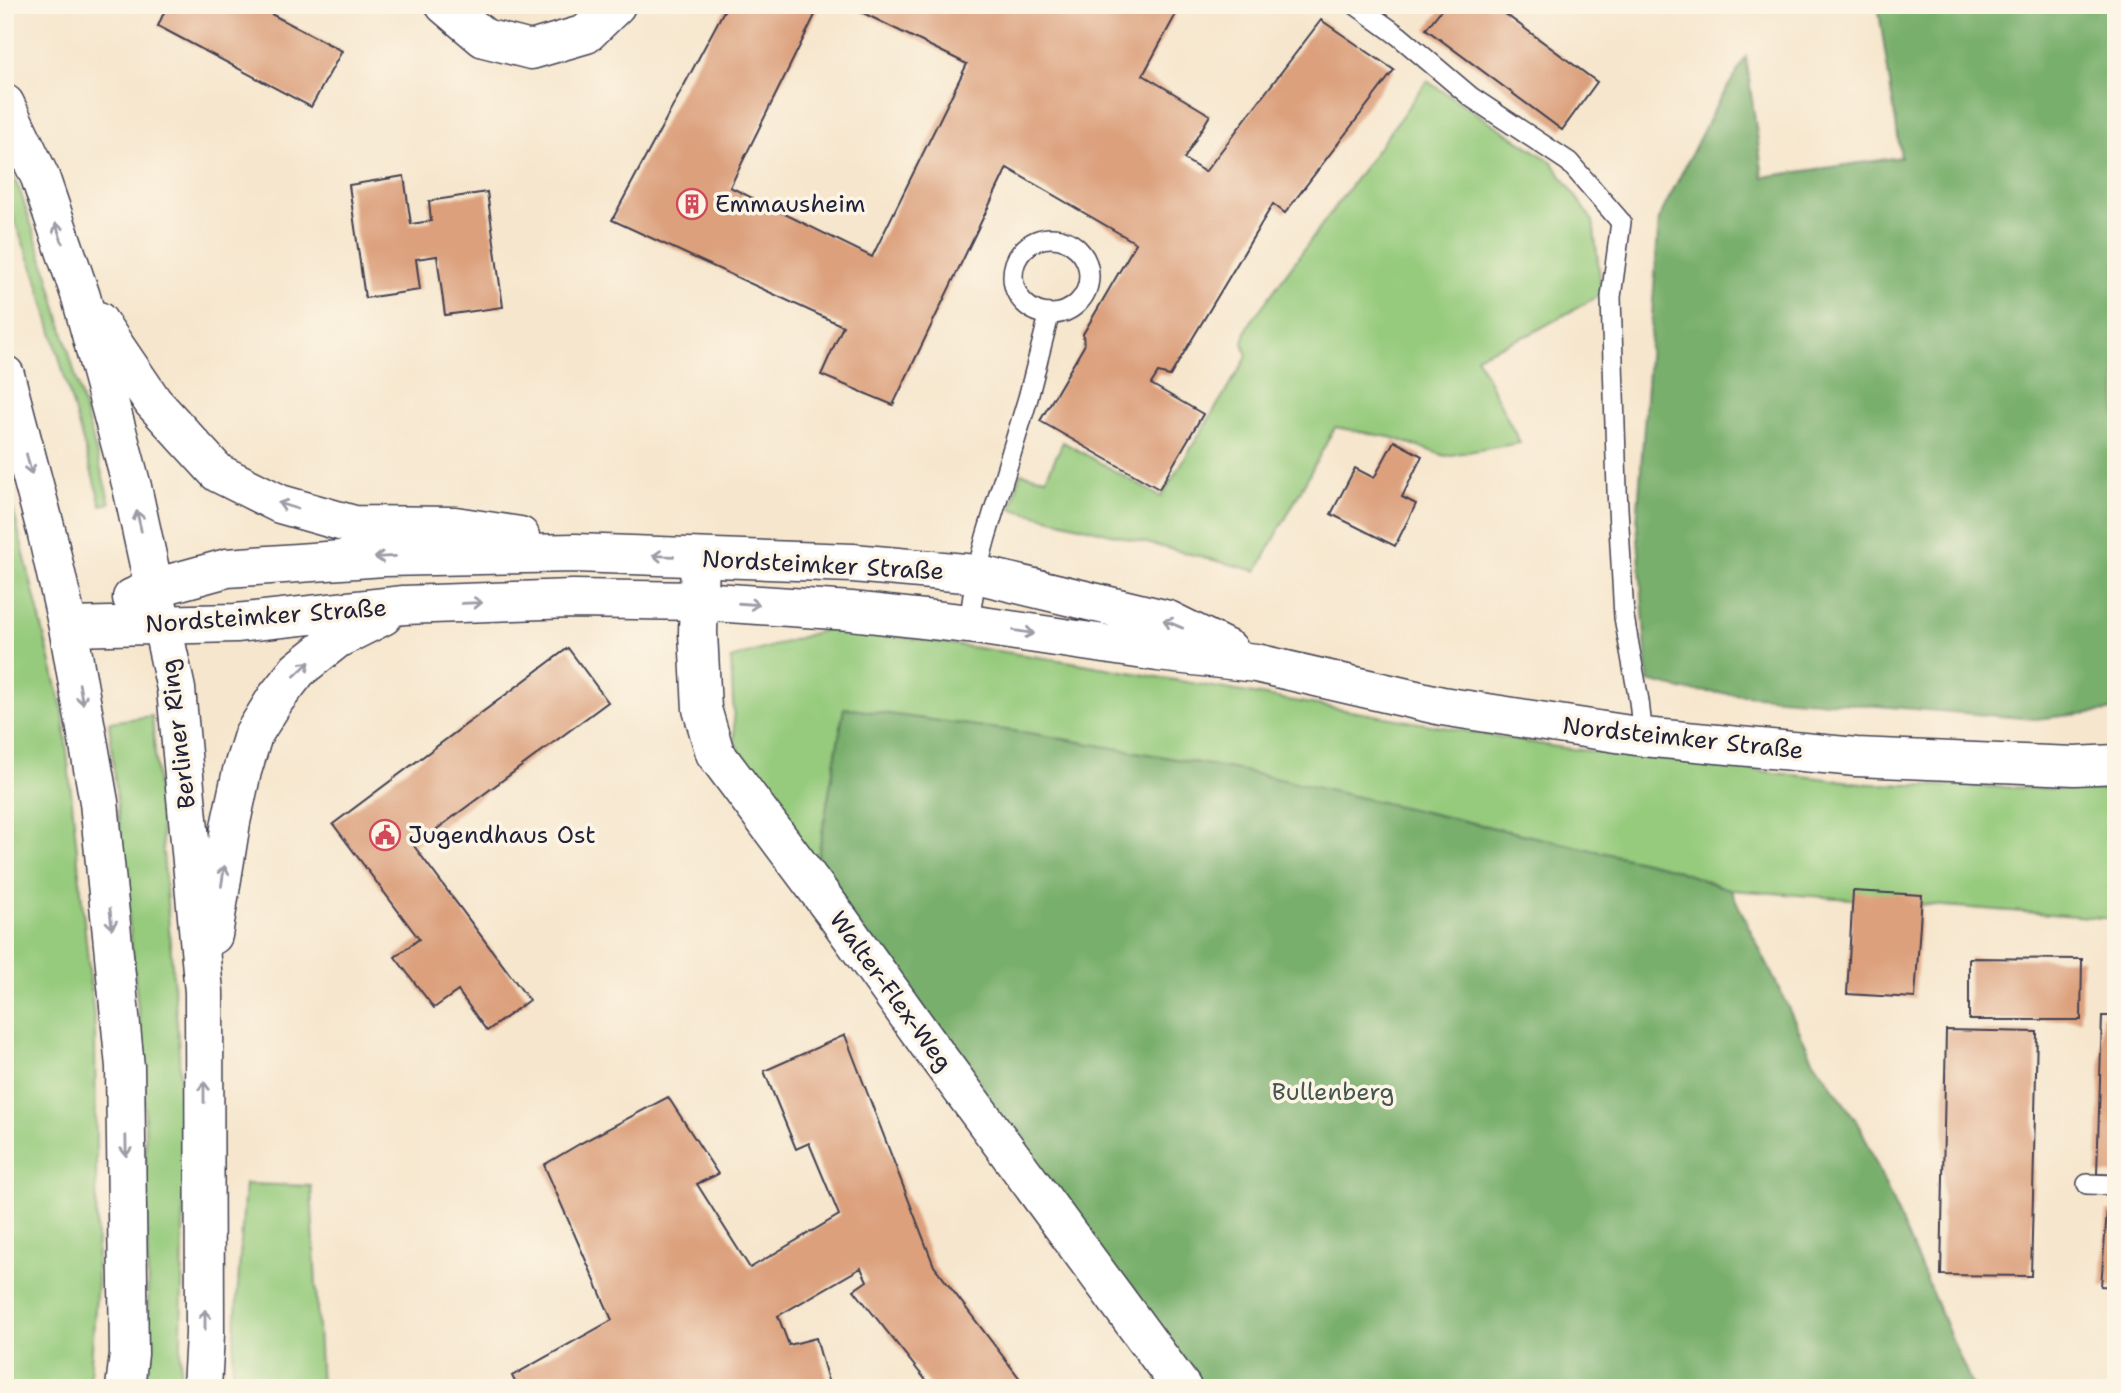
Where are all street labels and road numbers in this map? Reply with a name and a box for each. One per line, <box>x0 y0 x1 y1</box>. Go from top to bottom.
street label: Nordsteimker Straße <box>701 543 945 587</box>
street label: Nordsteimker Straße <box>144 592 388 640</box>
street label: Berliner Ring <box>153 657 203 811</box>
street label: Nordsteimker Straße <box>1561 709 1805 767</box>
street label: Walter-Flex-Weg <box>822 905 960 1077</box>

